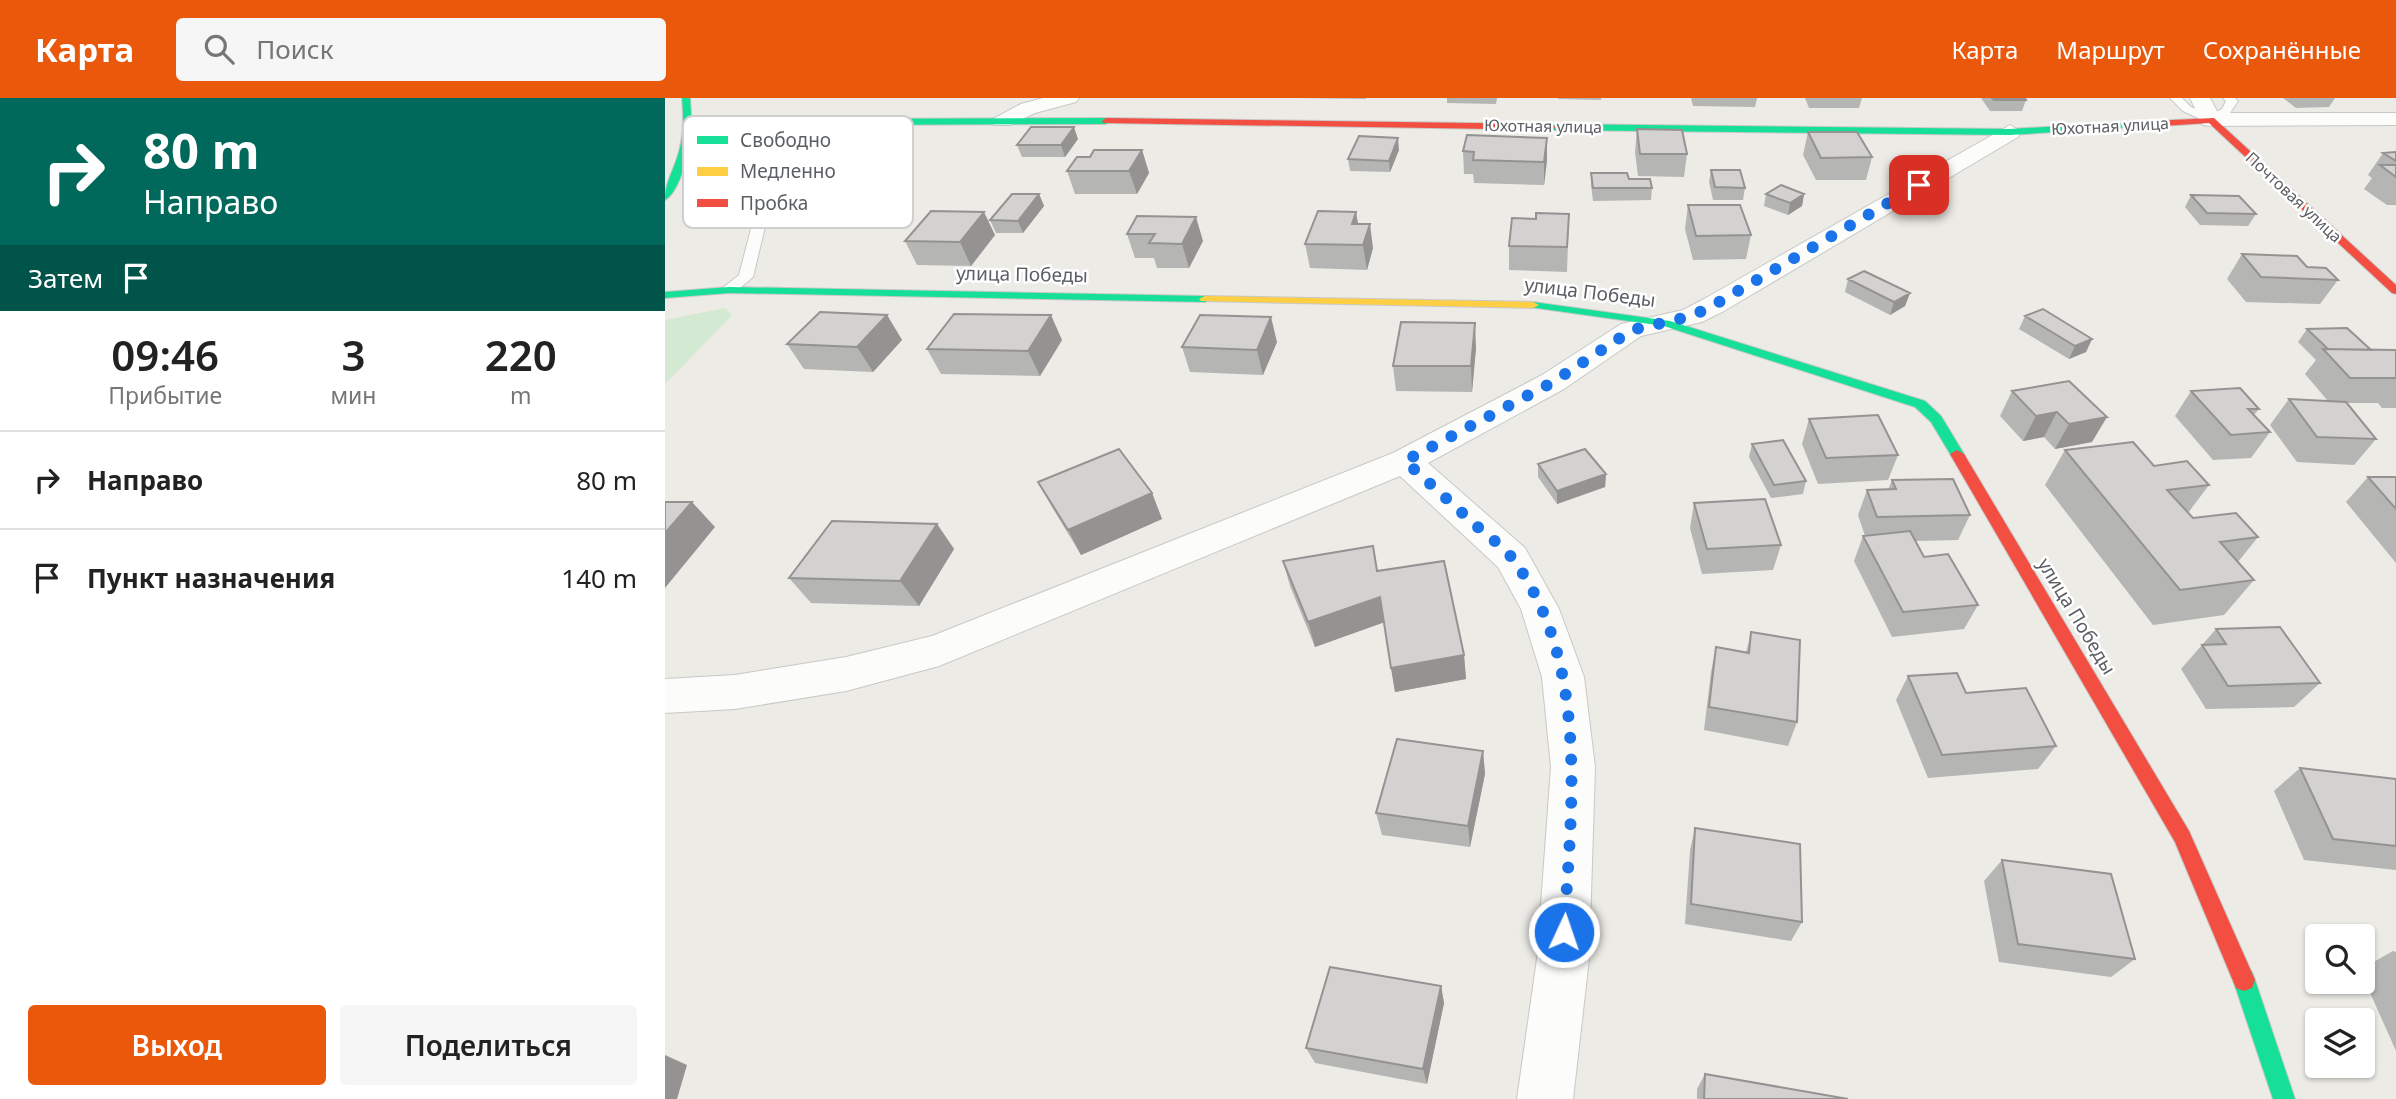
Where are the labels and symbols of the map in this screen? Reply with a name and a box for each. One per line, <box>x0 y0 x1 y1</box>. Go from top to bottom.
street label: Юхотная улица <box>2051 112 2169 140</box>
street label: Юхотная улица <box>1484 114 1602 138</box>
legend <box>683 116 913 228</box>
text: Свободно <box>740 127 831 153</box>
street label: Почтовая улица <box>2241 147 2347 247</box>
pin <box>1889 155 1949 215</box>
text: Медленно <box>740 158 836 184</box>
text: Пробка <box>740 190 808 216</box>
street label: улица Победы <box>956 260 1088 288</box>
street label: улица Победы <box>1523 271 1657 313</box>
street label: улица Победы <box>2032 553 2122 679</box>
position arrow <box>1527 895 1601 969</box>

